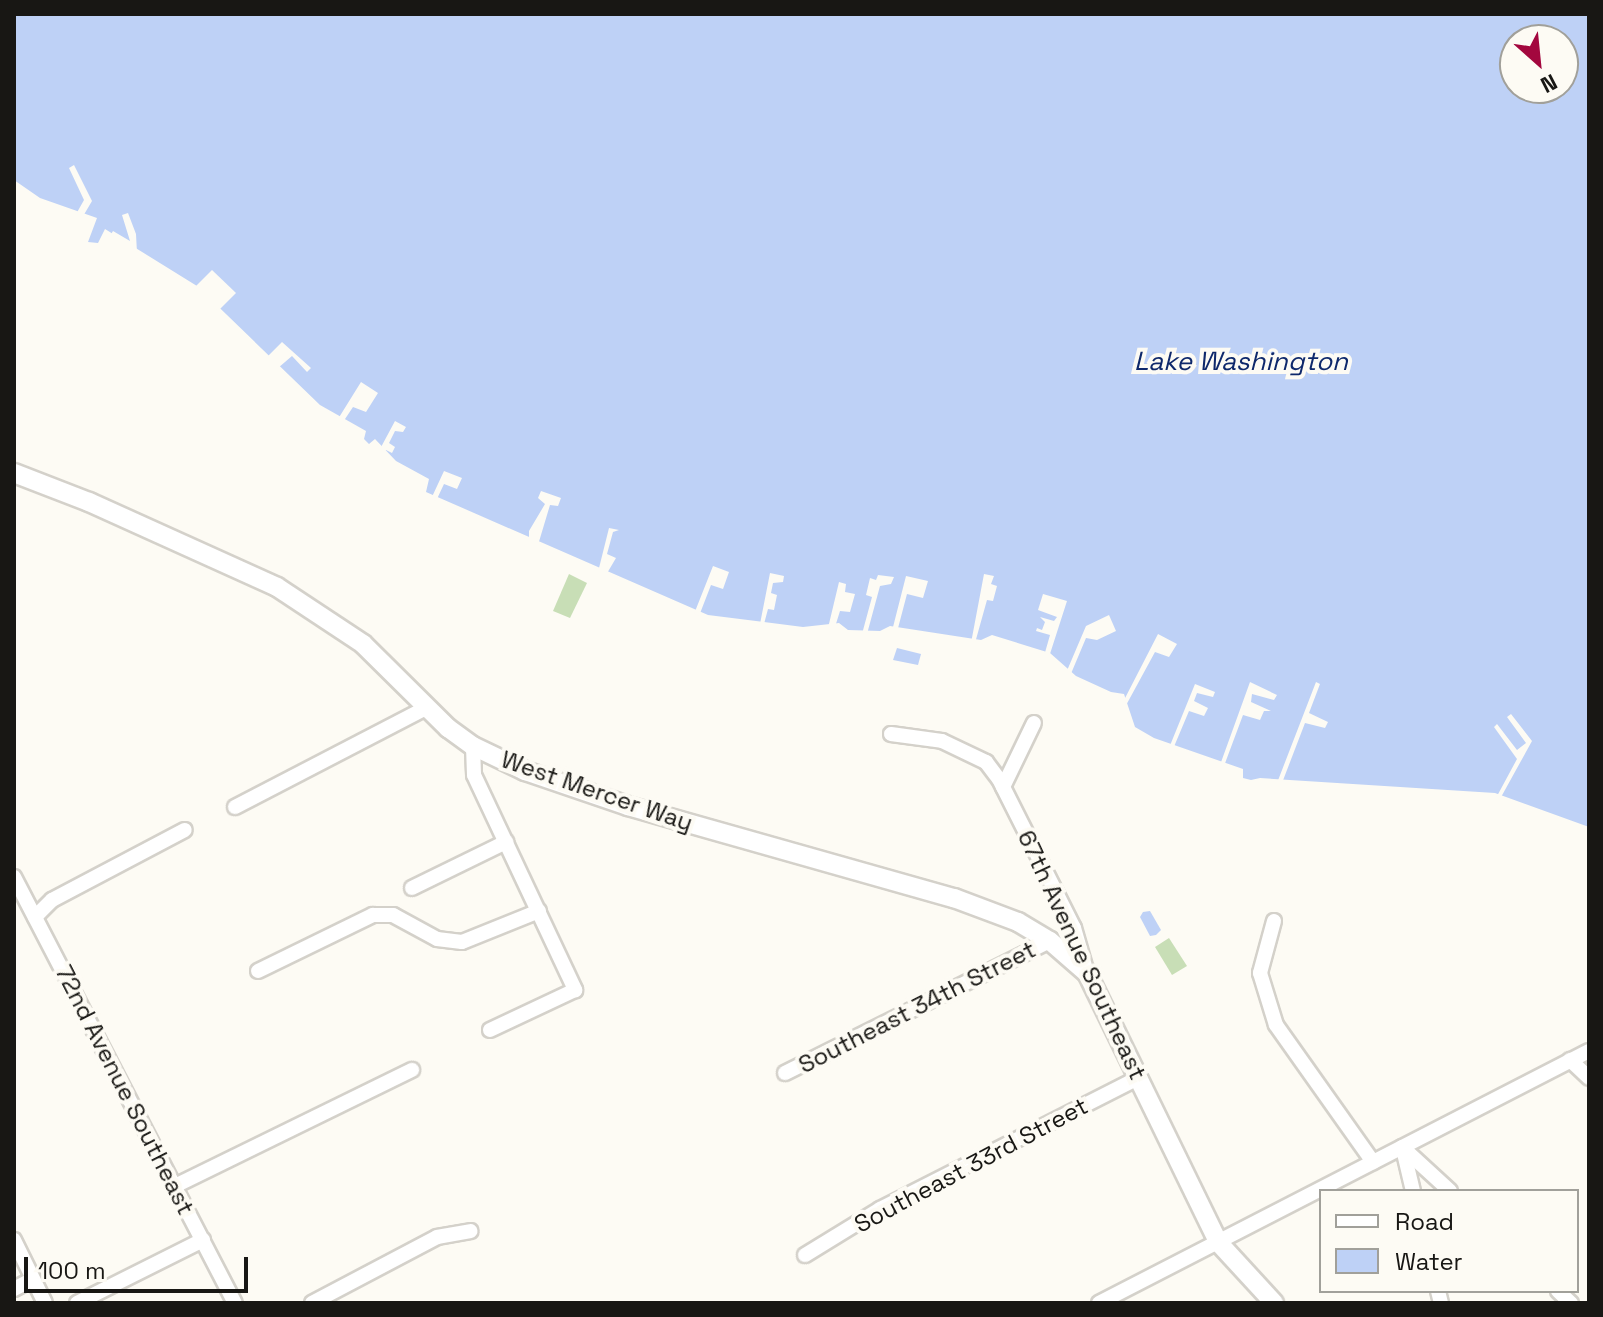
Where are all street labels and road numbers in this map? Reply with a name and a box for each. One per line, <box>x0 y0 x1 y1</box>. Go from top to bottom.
street label: West Mercer Way <box>497 745 697 837</box>
street label: 67th Avenue Southeast <box>1011 826 1153 1084</box>
street label: Southeast 34th Street <box>794 935 1040 1079</box>
street label: 72nd Avenue Southeast <box>49 960 201 1220</box>
street label: Southeast 33rd Street <box>849 1091 1093 1239</box>

